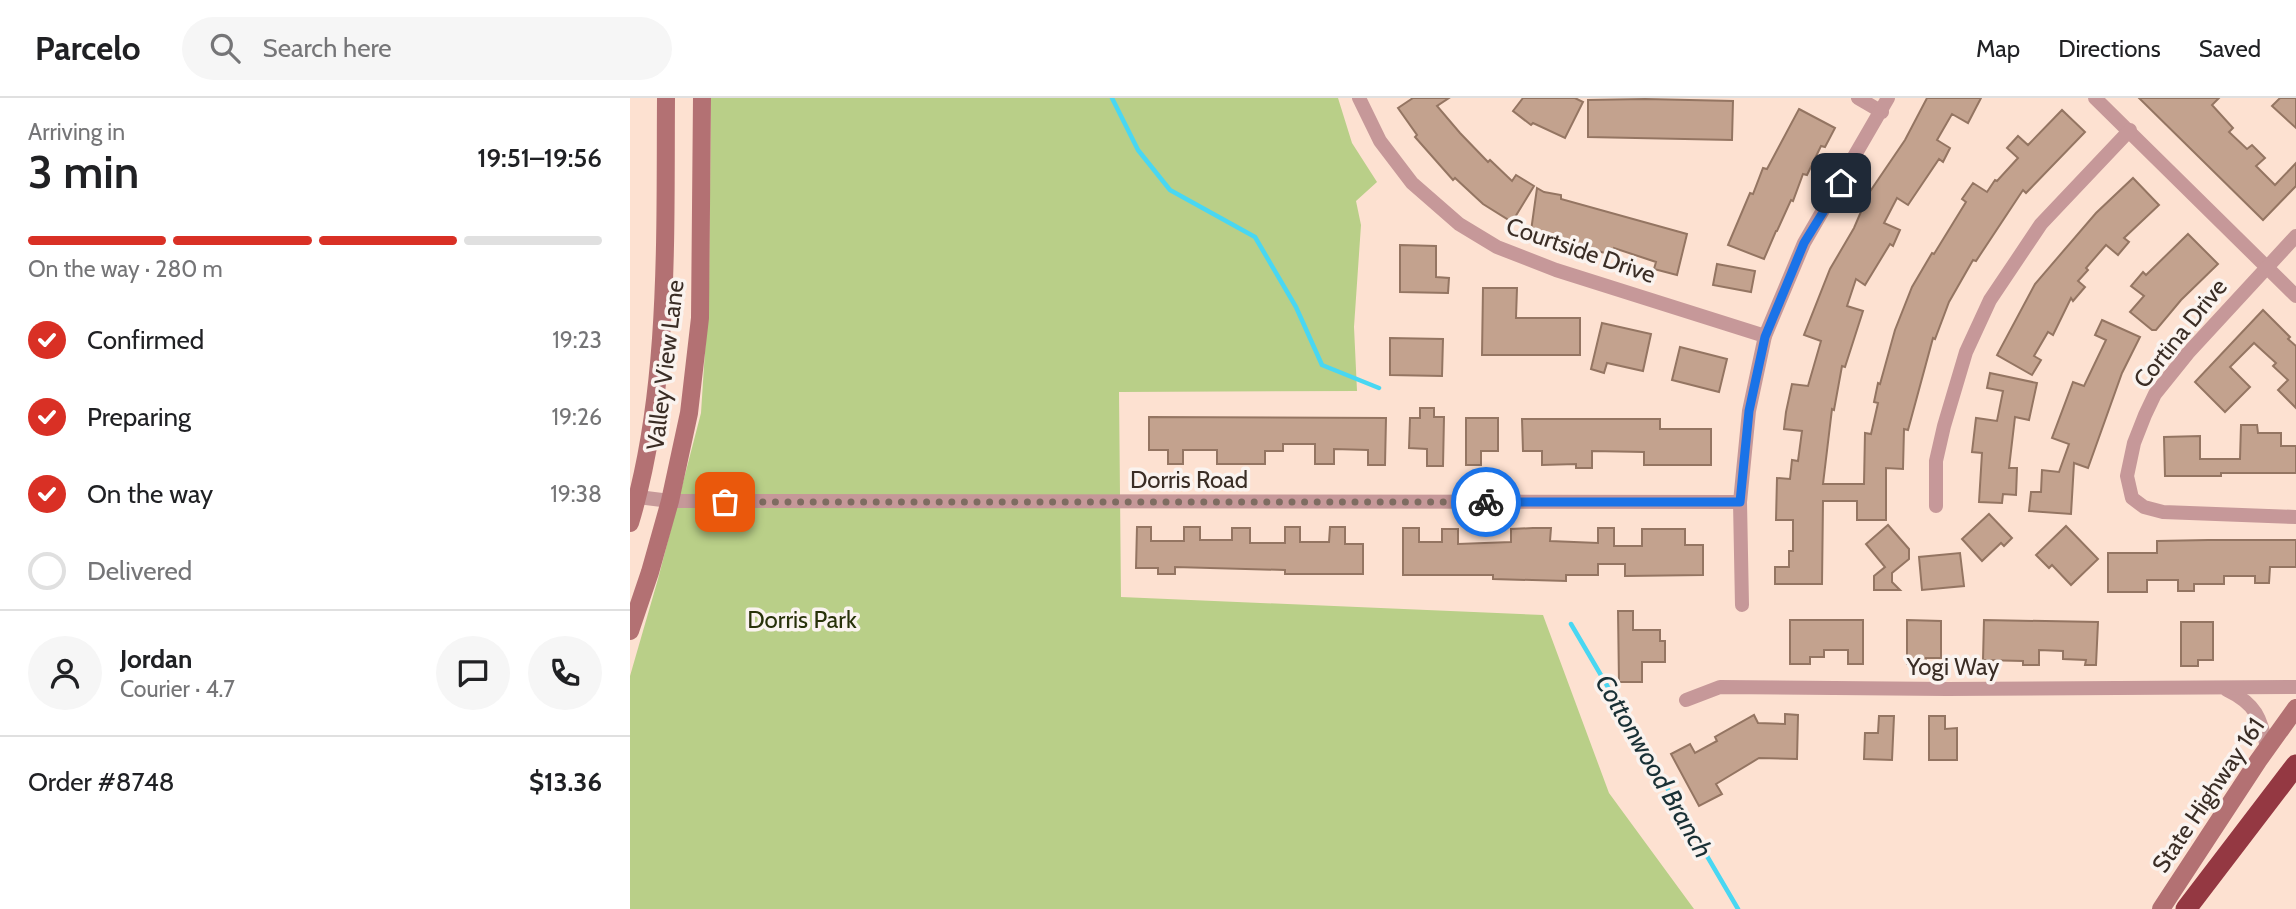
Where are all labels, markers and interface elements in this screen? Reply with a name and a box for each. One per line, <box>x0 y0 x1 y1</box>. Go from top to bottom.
search box <box>182 17 672 80</box>
text: Parcelo <box>35 28 140 68</box>
icon: search <box>206 29 244 67</box>
text: Search here <box>262 32 392 64</box>
text: Map <box>1976 34 2020 63</box>
text: Directions <box>2058 34 2161 63</box>
text: Saved <box>2199 34 2261 63</box>
text: Arriving in <box>28 118 125 146</box>
text: 19:51–19:56 <box>477 142 602 174</box>
text: 3 min <box>28 144 139 200</box>
pin <box>1811 153 1871 213</box>
icon: home <box>1822 164 1860 202</box>
street label: Courtside Drive <box>1503 211 1659 289</box>
text: On the way · 280 m <box>28 255 223 283</box>
street label: Cortina Drive <box>2127 272 2233 394</box>
street label: Valley View Lane <box>640 278 690 452</box>
icon: check <box>28 321 66 359</box>
text: Confirmed <box>87 324 204 356</box>
text: 19:23 <box>552 326 602 354</box>
icon: check <box>28 398 66 436</box>
text: Preparing <box>87 401 191 433</box>
text: 19:26 <box>552 403 602 431</box>
street label: Dorris Road <box>1130 465 1248 494</box>
courier <box>1451 467 1521 537</box>
pin <box>695 472 755 532</box>
icon: check <box>28 475 66 513</box>
text: On the way <box>87 478 213 510</box>
text: 19:38 <box>550 480 602 508</box>
icon: bag <box>706 483 744 521</box>
icon: bike <box>1467 483 1505 521</box>
text: Delivered <box>87 555 192 587</box>
park label: Dorris Park <box>747 605 857 634</box>
button: person <box>28 636 102 710</box>
button: chat <box>436 636 510 710</box>
button: phone <box>528 636 602 710</box>
text: Jordan <box>120 643 192 675</box>
street label: Yogi Way <box>1906 652 1999 681</box>
water label: Cottonwood Branch <box>1589 669 1719 863</box>
text: Courier · 4.7 <box>120 675 235 703</box>
street label: State Highway 161 <box>2146 712 2270 878</box>
text: Order #8748 <box>28 766 175 798</box>
text: $13.36 <box>529 766 602 798</box>

